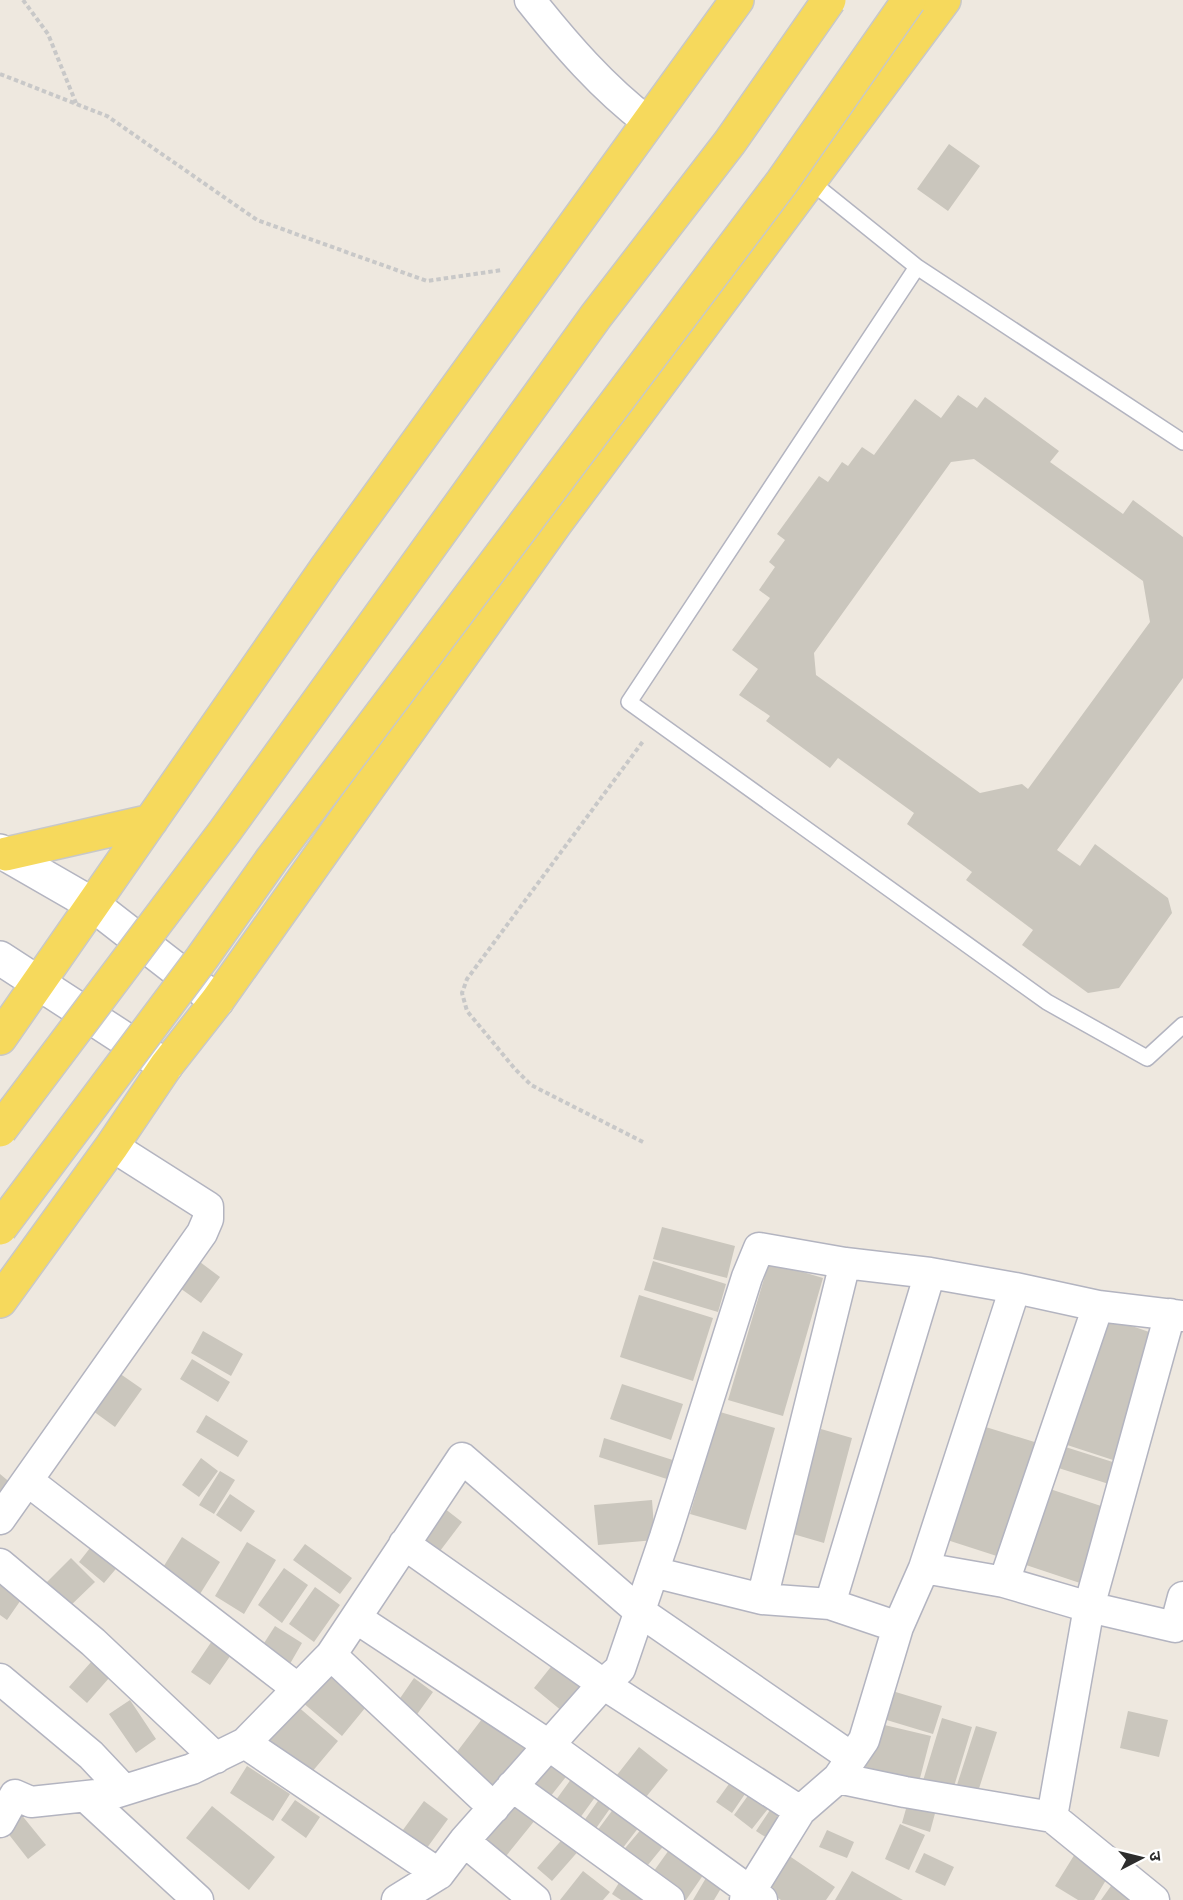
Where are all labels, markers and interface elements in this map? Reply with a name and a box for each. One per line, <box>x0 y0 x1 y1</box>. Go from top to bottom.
north arrow <box>1111 1828 1171 1888</box>
text: उ <box>1145 1850 1165 1863</box>

